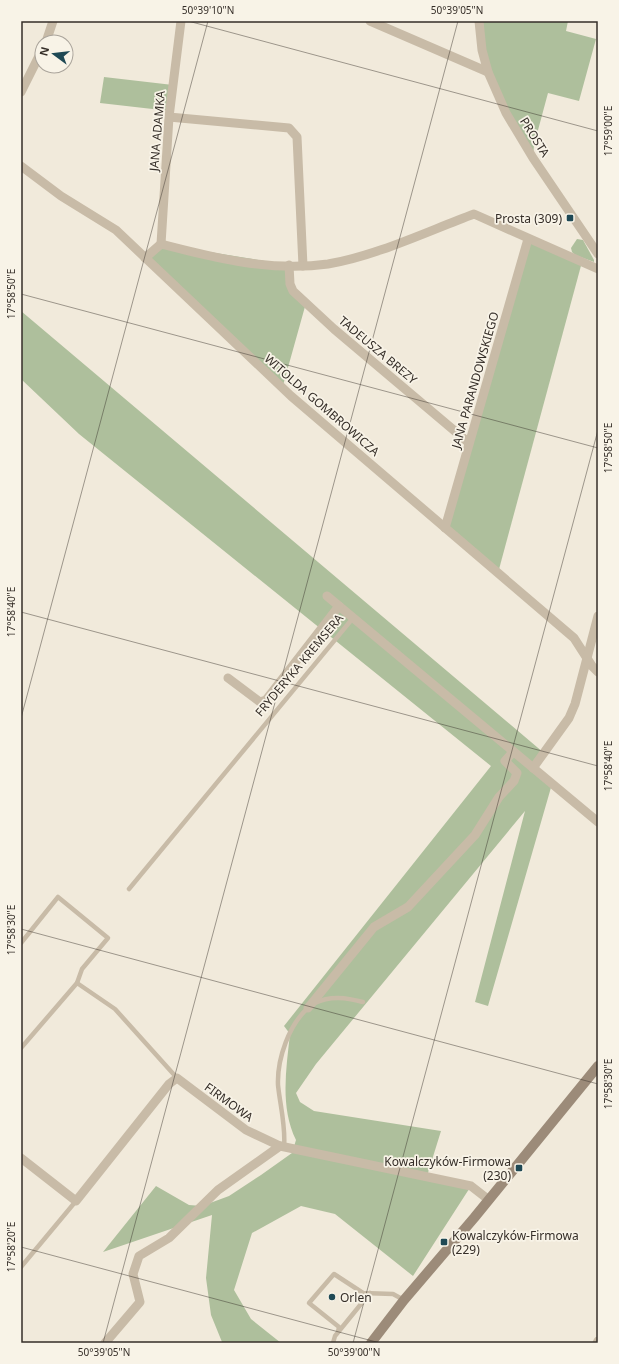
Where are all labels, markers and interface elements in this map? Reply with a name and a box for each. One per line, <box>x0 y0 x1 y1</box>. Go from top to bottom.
text: 50°39'10"N <box>182 3 234 17</box>
text: 50°39'05"N <box>431 3 483 17</box>
north arrow <box>34 34 74 74</box>
text: N <box>35 45 52 58</box>
street label: JANA ADAMKA <box>145 90 169 173</box>
text: 17°59'00"E <box>601 106 615 156</box>
street label: PROSTA <box>516 114 554 161</box>
place label: Prosta (309) <box>495 210 562 227</box>
marker: Prosta (309) <box>565 213 575 223</box>
text: 17°58'50"E <box>4 269 18 319</box>
street label: JANA PARANDOWSKIEGO <box>447 310 503 451</box>
street label: TADEUSZA BREZY <box>335 312 421 388</box>
street label: WITOLDA GOMBROWICZA <box>261 350 383 460</box>
text: 17°58'50"E <box>601 423 615 473</box>
text: 17°58'40"E <box>4 587 18 637</box>
street label: FRYDERYKA KREMSERA <box>251 610 347 720</box>
text: 17°58'40"E <box>601 741 615 791</box>
text: 17°58'30"E <box>4 905 18 955</box>
text: 17°58'30"E <box>601 1059 615 1109</box>
street label: FIRMOWA <box>201 1079 257 1126</box>
place label: Kowalczyków-Firmowa (230) <box>384 1153 511 1184</box>
marker: Kowalczyków-Firmowa (230) <box>514 1163 524 1173</box>
text: 17°58'20"E <box>4 1222 18 1272</box>
place label: Kowalczyków-Firmowa (229) <box>452 1227 579 1258</box>
marker: Kowalczyków-Firmowa (229) <box>439 1237 449 1247</box>
place label: Orlen <box>340 1289 372 1306</box>
marker: Orlen <box>327 1292 337 1302</box>
text: 50°39'05"N <box>78 1345 130 1359</box>
text: 50°39'00"N <box>328 1345 380 1359</box>

